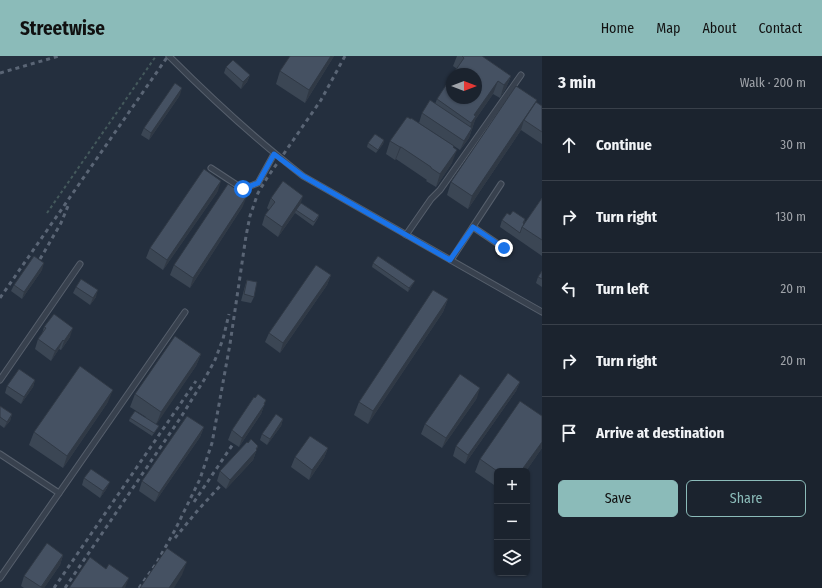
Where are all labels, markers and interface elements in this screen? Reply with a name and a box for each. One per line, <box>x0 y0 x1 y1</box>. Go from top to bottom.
text: Streetwise <box>20 17 105 40</box>
text: Home <box>601 20 634 37</box>
text: Map <box>656 20 680 37</box>
text: About <box>702 20 737 37</box>
text: Contact <box>759 20 802 37</box>
north arrow <box>446 68 482 104</box>
text: 3 min <box>558 72 596 93</box>
text: Walk · 200 m <box>740 75 806 90</box>
icon: ahead <box>558 134 580 156</box>
text: Continue <box>596 136 652 154</box>
text: 30 m <box>780 137 806 152</box>
route start <box>234 180 252 198</box>
icon: right <box>558 206 580 228</box>
text: Turn right <box>596 208 657 226</box>
text: 130 m <box>775 209 806 224</box>
route end <box>495 239 513 257</box>
icon: left <box>558 278 580 300</box>
text: Turn left <box>596 280 649 298</box>
text: 20 m <box>780 281 806 296</box>
icon: right <box>558 350 580 372</box>
text: Turn right <box>596 352 657 370</box>
text: 20 m <box>780 353 806 368</box>
icon: arrive <box>558 422 580 444</box>
text: Arrive at destination <box>596 424 724 442</box>
map controls <box>494 468 530 576</box>
button: + <box>494 468 530 504</box>
button: Save <box>558 480 678 517</box>
button: Share <box>686 480 806 517</box>
button: − <box>494 504 530 540</box>
button: layers <box>494 540 530 576</box>

